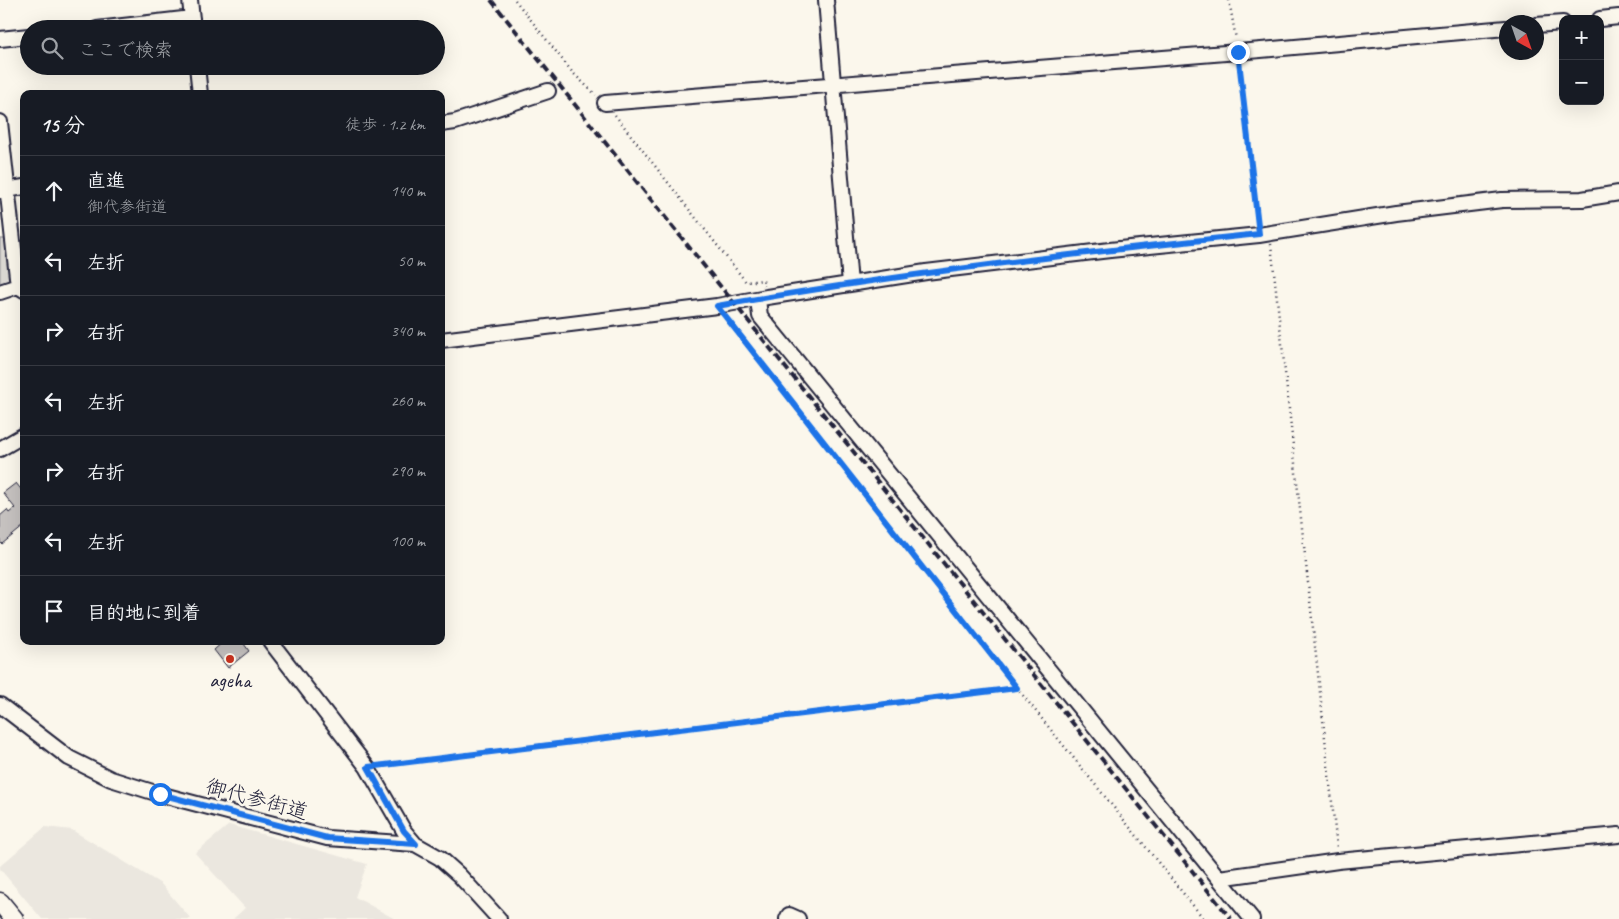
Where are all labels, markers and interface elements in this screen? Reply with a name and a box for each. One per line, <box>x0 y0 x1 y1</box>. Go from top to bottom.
north arrow <box>1499 15 1544 60</box>
map controls <box>1559 15 1604 105</box>
button: + <box>1559 15 1604 60</box>
search box <box>20 20 445 75</box>
icon: search <box>38 34 66 62</box>
text: ここで検索 <box>78 38 173 62</box>
route end <box>1227 41 1250 64</box>
button: − <box>1559 60 1604 105</box>
text: 15 分 <box>40 112 85 138</box>
text: 徒歩 · 1.2 km <box>345 115 425 135</box>
text: 直進 <box>87 169 125 193</box>
icon: ahead <box>40 177 68 205</box>
text: 140 m <box>391 181 425 201</box>
text: 御代参街道 <box>87 197 167 217</box>
icon: left <box>40 247 68 275</box>
text: 左折 <box>87 251 125 275</box>
text: 50 m <box>398 251 425 271</box>
icon: right <box>40 317 68 345</box>
text: 右折 <box>87 321 125 345</box>
text: 340 m <box>391 321 425 341</box>
icon: left <box>40 387 68 415</box>
text: 左折 <box>87 391 125 415</box>
text: 260 m <box>391 391 425 411</box>
icon: right <box>40 457 68 485</box>
text: 右折 <box>87 461 125 485</box>
text: 290 m <box>391 461 425 481</box>
icon: left <box>40 527 68 555</box>
text: 左折 <box>87 531 125 555</box>
text: 100 m <box>391 531 425 551</box>
icon: arrive <box>40 597 68 625</box>
text: 目的地に到着 <box>87 601 201 625</box>
marker: ageha <box>224 653 236 665</box>
place label: ageha <box>209 667 253 693</box>
street label: 御代参街道 <box>203 773 311 825</box>
route start <box>149 783 172 806</box>

